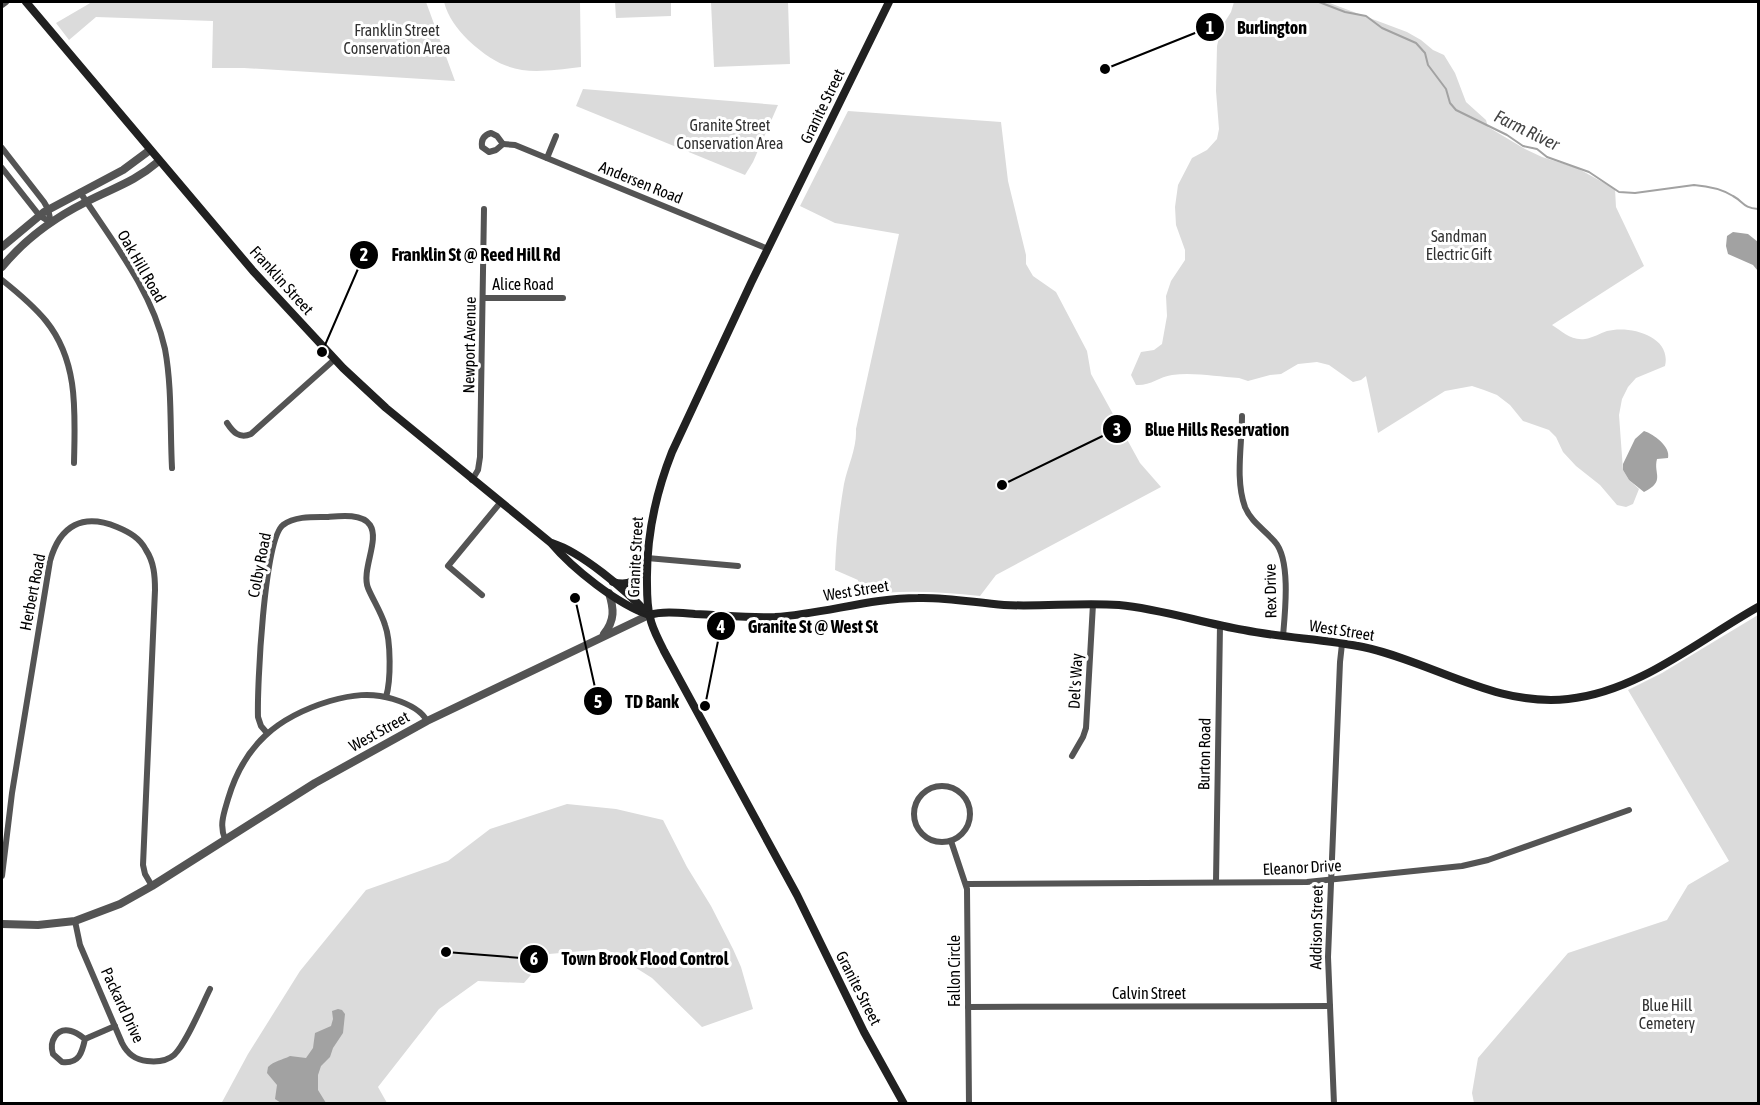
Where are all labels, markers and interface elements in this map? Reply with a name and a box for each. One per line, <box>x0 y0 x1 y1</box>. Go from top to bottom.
callout: Burlington <box>1195 9 1319 45</box>
text: 1 <box>1206 17 1214 38</box>
text: Burlington <box>1237 17 1307 38</box>
park label: Franklin Street Conservation Area <box>343 21 451 57</box>
street label: Granite Street <box>796 65 848 146</box>
water label: Farm River <box>1491 105 1564 155</box>
park label: Granite Street Conservation Area <box>676 116 784 152</box>
street label: Andersen Road <box>597 157 685 207</box>
street label: Oak Hill Road <box>114 227 170 305</box>
park label: Sandman Electric Gift <box>1426 227 1493 263</box>
callout: Franklin St @ Reed Hill Rd <box>349 237 572 273</box>
street label: Franklin Street <box>247 242 318 318</box>
text: 2 <box>360 244 368 265</box>
text: Franklin St @ Reed Hill Rd <box>392 244 560 265</box>
street label: Alice Road <box>492 275 554 293</box>
street label: Newport Avenue <box>459 296 480 394</box>
callout: Blue Hills Reservation <box>1102 411 1301 447</box>
text: 3 <box>1113 419 1121 440</box>
text: Blue Hills Reservation <box>1145 419 1290 440</box>
street label: Granite Street <box>624 516 646 598</box>
street label: Colby Road <box>244 531 275 599</box>
street label: Herbert Road <box>16 552 48 632</box>
street label: Rex Drive <box>1261 563 1279 619</box>
street label: West Street <box>822 576 890 604</box>
callout: Granite St @ West St <box>706 608 890 644</box>
text: 4 <box>716 616 725 637</box>
text: Granite St @ West St <box>748 616 879 637</box>
street label: West Street <box>1308 616 1376 644</box>
street label: Del's Way <box>1065 652 1086 710</box>
callout: TD Bank <box>583 683 691 719</box>
text: 5 <box>594 691 602 712</box>
text: TD Bank <box>625 691 680 712</box>
street label: West Street <box>346 707 413 755</box>
street label: Burton Road <box>1194 718 1214 790</box>
street label: Eleanor Drive <box>1262 856 1342 878</box>
street label: Addison Street <box>1306 884 1326 970</box>
street label: Fallon Circle <box>945 935 963 1007</box>
callout: Town Brook Flood Control <box>519 941 740 977</box>
text: 6 <box>530 948 538 969</box>
text: Town Brook Flood Control <box>562 948 729 969</box>
street label: Granite Street <box>833 948 886 1028</box>
street label: Packard Drive <box>98 965 148 1045</box>
street label: Calvin Street <box>1112 984 1186 1002</box>
park label: Blue Hill Cemetery <box>1639 996 1696 1033</box>

